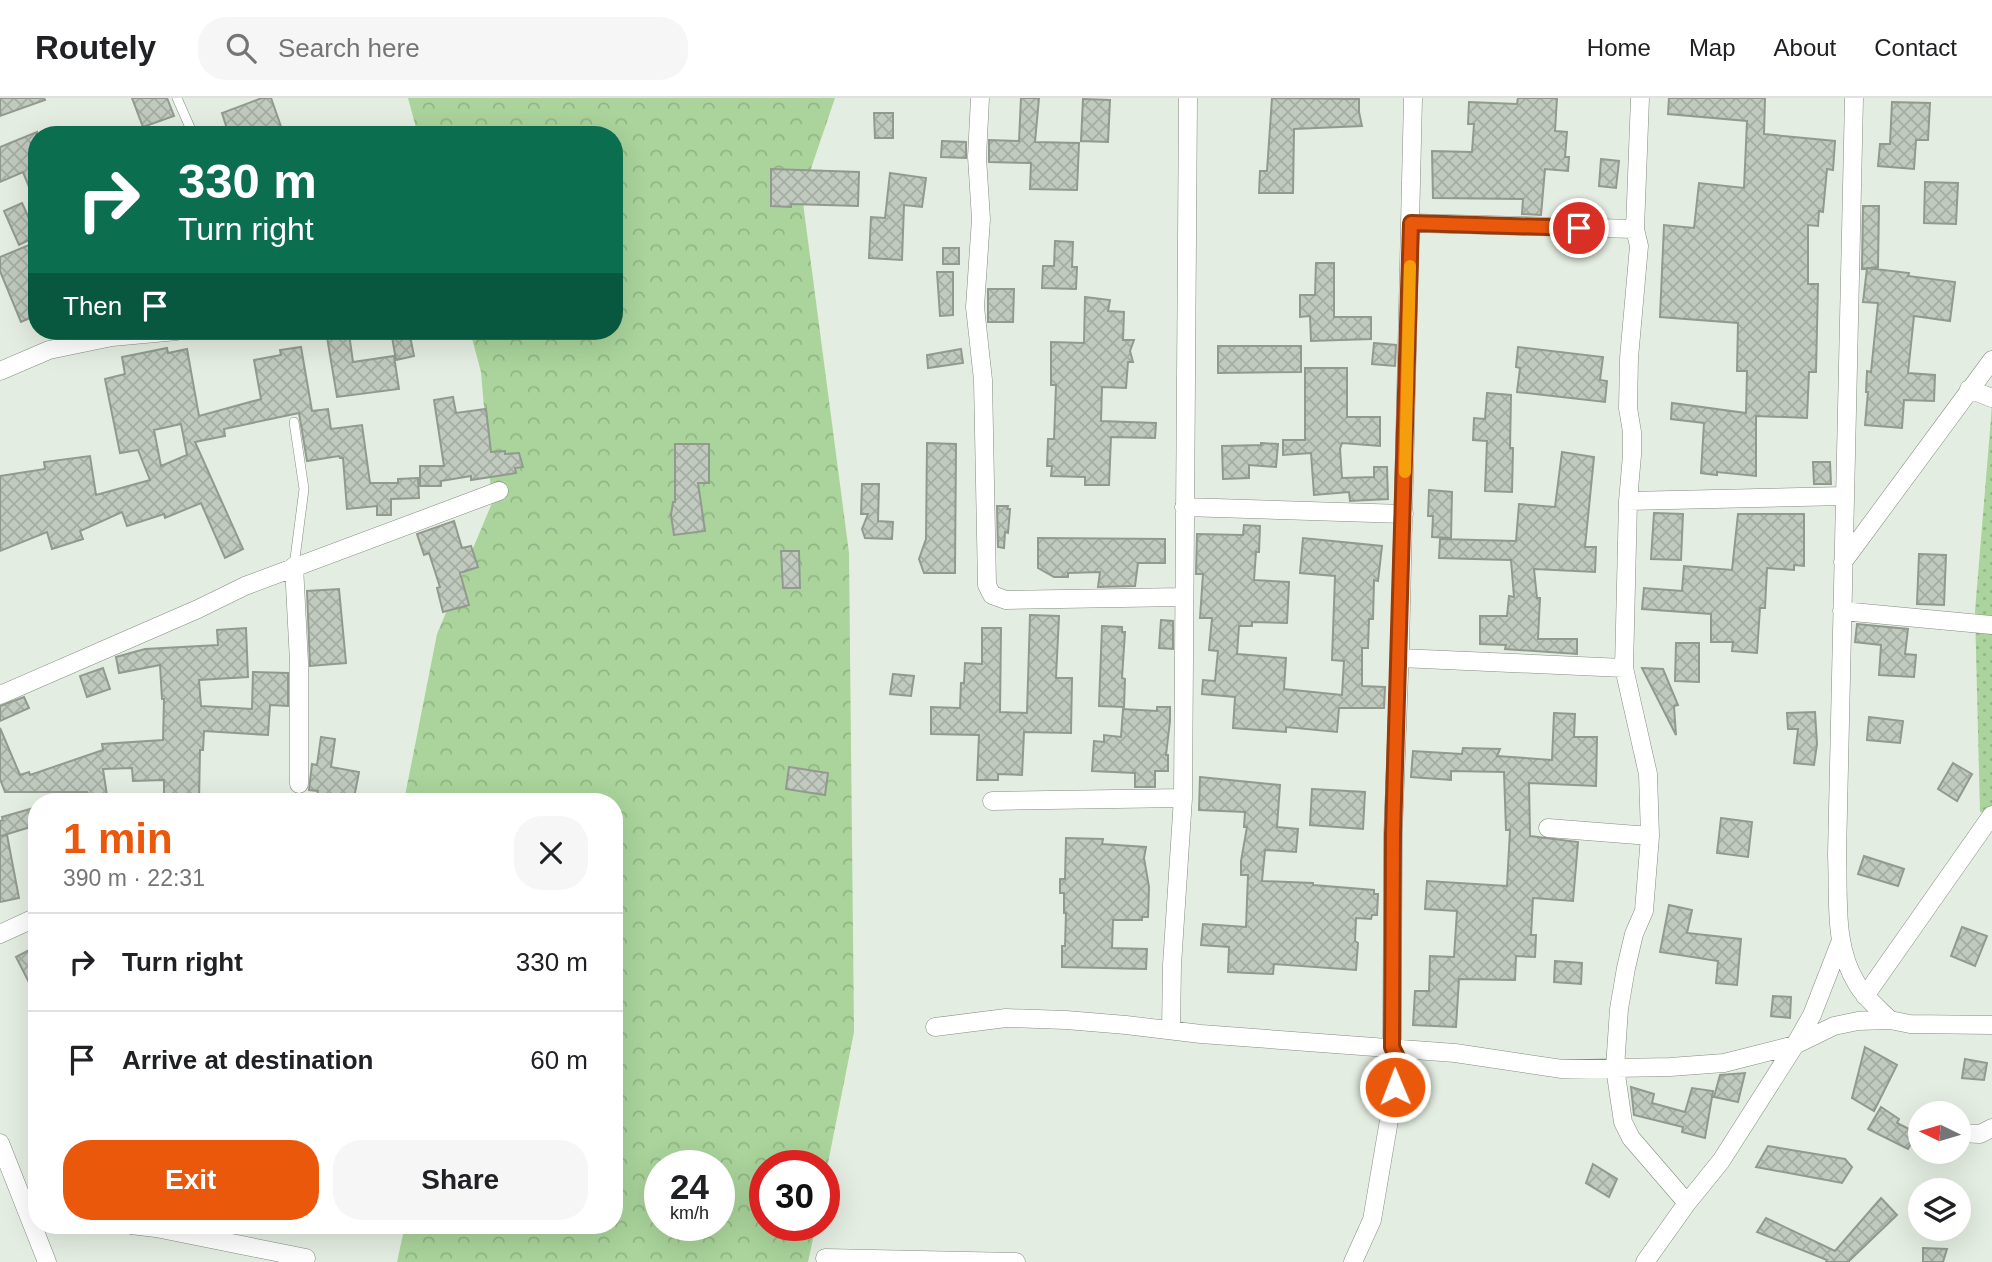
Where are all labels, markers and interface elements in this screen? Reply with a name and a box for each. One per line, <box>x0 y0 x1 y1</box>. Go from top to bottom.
search box <box>198 17 688 80</box>
text: Routely <box>35 29 156 66</box>
icon: search <box>222 29 260 67</box>
text: Search here <box>278 33 420 63</box>
text: Home <box>1587 34 1651 61</box>
text: Map <box>1689 34 1736 61</box>
text: About <box>1774 34 1836 61</box>
text: Contact <box>1874 34 1957 61</box>
icon: right <box>63 154 154 245</box>
text: 330 m <box>178 154 317 208</box>
pin <box>1549 198 1609 258</box>
icon: arrive <box>1560 209 1598 247</box>
text: Turn right <box>178 211 314 247</box>
icon: arrive <box>136 287 174 325</box>
text: Then <box>63 291 122 321</box>
text: 1 min <box>63 815 173 862</box>
button: close <box>514 816 588 890</box>
text: 390 m · 22:31 <box>63 865 205 891</box>
icon: right <box>63 943 101 981</box>
text: Turn right <box>122 947 243 977</box>
text: 330 m <box>516 947 588 977</box>
icon: arrive <box>63 1041 101 1079</box>
text: Arrive at destination <box>122 1045 373 1075</box>
text: 60 m <box>530 1045 588 1075</box>
position arrow <box>1358 1050 1432 1124</box>
north arrow <box>1908 1101 1970 1164</box>
map controls <box>1908 1101 1971 1241</box>
button: Exit <box>63 1140 319 1220</box>
button: Share <box>333 1140 588 1220</box>
speed limit sign: 30 <box>749 1150 840 1241</box>
text: 24 <box>670 1167 709 1206</box>
button: layers <box>1908 1178 1971 1241</box>
text: km/h <box>670 1203 709 1223</box>

